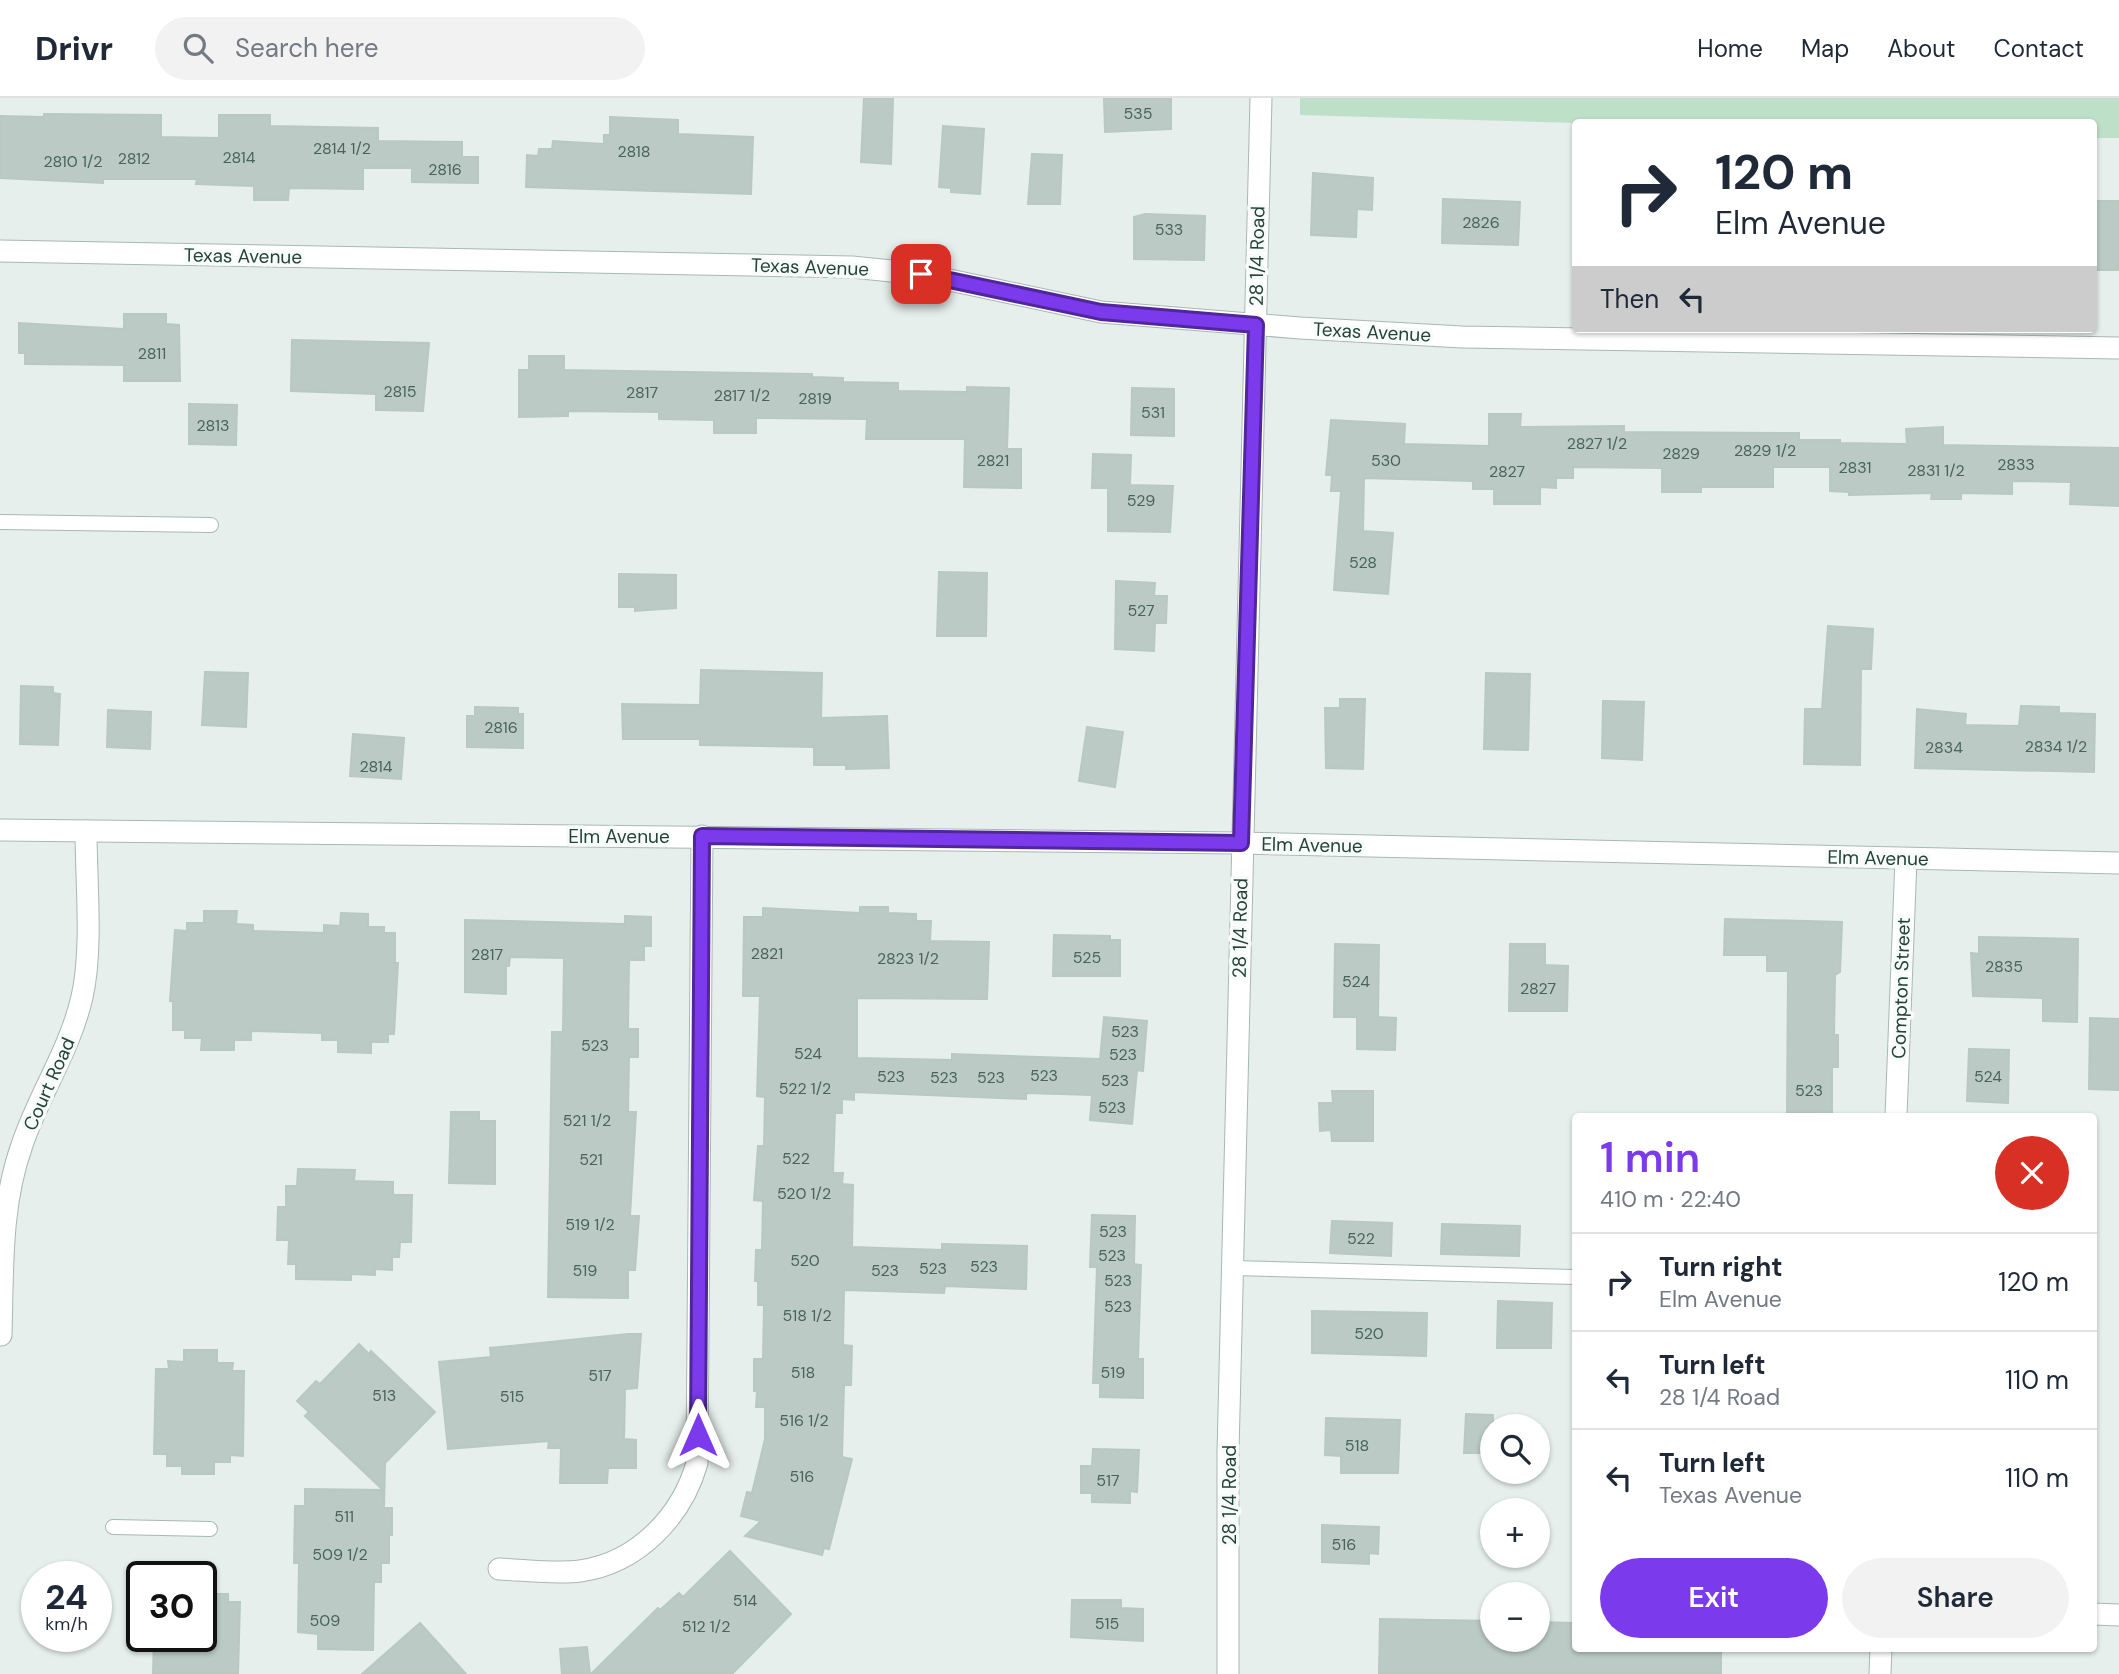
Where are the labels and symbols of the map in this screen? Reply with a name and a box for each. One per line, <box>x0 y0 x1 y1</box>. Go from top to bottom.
house number: 535 <box>1124 103 1152 124</box>
house number: 2814 1/2 <box>313 138 371 159</box>
house number: 2818 <box>617 141 651 162</box>
house number: 2814 <box>222 147 256 168</box>
house number: 2812 <box>118 148 150 169</box>
house number: 2810 1/2 <box>43 151 103 172</box>
house number: 2816 <box>428 159 462 180</box>
street label: 28 1/4 Road <box>1244 206 1270 306</box>
house number: 2826 <box>1462 212 1500 233</box>
house number: 533 <box>1155 219 1183 240</box>
street label: Texas Avenue <box>184 242 302 270</box>
pin <box>891 244 951 304</box>
street label: Texas Avenue <box>751 252 869 282</box>
street label: Texas Avenue <box>1312 316 1432 348</box>
house number: 2811 <box>138 343 166 364</box>
house number: 2815 <box>383 381 417 402</box>
house number: 2817 <box>626 382 658 403</box>
house number: 2817 1/2 <box>714 385 770 406</box>
house number: 2819 <box>798 388 832 409</box>
house number: 531 <box>1141 402 1165 423</box>
house number: 2813 <box>197 415 229 436</box>
house number: 2827 1/2 <box>1567 433 1627 454</box>
house number: 2829 1/2 <box>1734 440 1796 461</box>
house number: 2829 <box>1662 443 1700 464</box>
house number: 2821 <box>977 450 1009 471</box>
house number: 530 <box>1371 450 1401 471</box>
house number: 2833 <box>1997 454 2035 475</box>
house number: 2831 <box>1839 457 1871 478</box>
house number: 2831 1/2 <box>1907 460 1965 481</box>
house number: 2827 <box>1489 461 1525 482</box>
house number: 529 <box>1127 490 1155 511</box>
house number: 528 <box>1349 552 1377 573</box>
house number: 527 <box>1128 600 1154 621</box>
house number: 2816 <box>484 717 518 738</box>
house number: 2834 1/2 <box>2025 736 2087 757</box>
house number: 2834 <box>1925 737 1963 758</box>
house number: 2814 <box>359 756 393 777</box>
street label: Elm Avenue <box>568 824 670 849</box>
street label: Elm Avenue <box>1261 832 1363 858</box>
street label: Elm Avenue <box>1827 845 1929 871</box>
street label: 28 1/4 Road <box>1227 878 1253 978</box>
street label: Compton Street <box>1886 917 1916 1059</box>
house number: 2821 <box>751 943 783 964</box>
house number: 2817 <box>471 944 503 965</box>
house number: 525 <box>1073 947 1101 968</box>
house number: 2823 1/2 <box>877 948 939 969</box>
house number: 2835 <box>1985 956 2023 977</box>
house number: 524 <box>1342 971 1370 992</box>
house number: 2827 <box>1520 978 1556 999</box>
house number: 523 <box>1111 1021 1139 1042</box>
street label: Court Road <box>17 1033 81 1135</box>
house number: 523 <box>581 1035 609 1056</box>
house number: 524 <box>794 1043 822 1064</box>
house number: 523 <box>1109 1044 1137 1065</box>
house number: 523 <box>1030 1065 1058 1086</box>
house number: 523 <box>877 1066 905 1087</box>
house number: 524 <box>1974 1066 2002 1087</box>
house number: 523 <box>930 1067 958 1088</box>
house number: 523 <box>977 1067 1005 1088</box>
house number: 523 <box>1101 1070 1129 1091</box>
house number: 522 1/2 <box>779 1078 831 1099</box>
house number: 523 <box>1795 1080 1823 1101</box>
house number: 523 <box>1098 1097 1126 1118</box>
house number: 521 1/2 <box>563 1110 611 1131</box>
house number: 522 <box>782 1148 810 1169</box>
house number: 521 <box>579 1149 603 1170</box>
house number: 520 1/2 <box>777 1183 831 1204</box>
house number: 519 1/2 <box>565 1214 615 1235</box>
house number: 523 <box>1099 1221 1127 1242</box>
house number: 522 <box>1347 1228 1375 1249</box>
house number: 523 <box>1098 1245 1126 1266</box>
house number: 520 <box>790 1250 820 1271</box>
house number: 523 <box>970 1256 998 1277</box>
house number: 523 <box>919 1258 947 1279</box>
house number: 519 <box>573 1260 597 1281</box>
house number: 523 <box>871 1260 899 1281</box>
house number: 523 <box>1104 1270 1132 1291</box>
house number: 523 <box>1104 1296 1132 1317</box>
house number: 518 1/2 <box>782 1305 832 1326</box>
house number: 520 <box>1354 1323 1384 1344</box>
house number: 518 <box>791 1362 815 1383</box>
house number: 519 <box>1101 1362 1125 1383</box>
house number: 517 <box>588 1365 612 1386</box>
house number: 513 <box>372 1385 396 1406</box>
house number: 515 <box>500 1386 524 1407</box>
position arrow <box>661 1398 735 1472</box>
house number: 516 1/2 <box>779 1410 829 1431</box>
house number: 518 <box>1345 1435 1369 1456</box>
street label: 28 1/4 Road <box>1217 1445 1242 1545</box>
house number: 516 <box>790 1466 814 1487</box>
house number: 517 <box>1096 1470 1120 1491</box>
house number: 511 <box>334 1506 354 1527</box>
house number: 516 <box>1332 1534 1356 1555</box>
house number: 509 1/2 <box>312 1544 368 1565</box>
speed limit sign: 30 <box>126 1561 217 1652</box>
house number: 514 <box>733 1590 758 1611</box>
house number: 509 <box>310 1610 340 1631</box>
house number: 515 <box>1095 1613 1119 1634</box>
house number: 512 1/2 <box>682 1616 730 1637</box>

